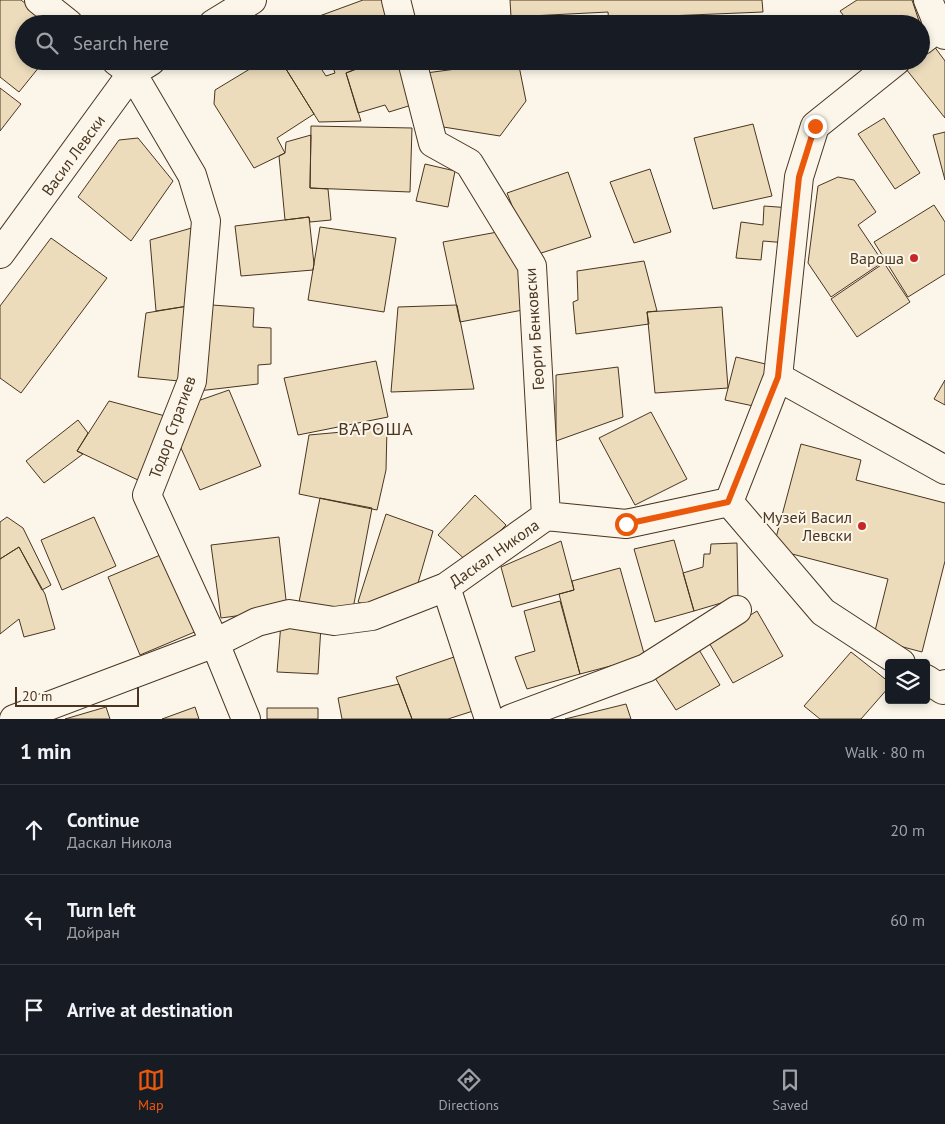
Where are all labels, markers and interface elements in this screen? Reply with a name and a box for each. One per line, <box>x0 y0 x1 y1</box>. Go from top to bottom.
search box <box>15 15 930 70</box>
icon: search <box>33 29 61 57</box>
text: Search here <box>73 31 169 55</box>
street label: Васил Левски <box>37 111 109 199</box>
route end <box>804 115 827 138</box>
place label: Вароша <box>850 248 904 268</box>
marker: Вароша <box>908 252 920 264</box>
street label: Георги Бенковски <box>520 267 548 391</box>
street label: Тодор Стратиев <box>144 373 200 481</box>
district label: ВАРОША <box>338 417 414 440</box>
place label: Музей Васил Левски <box>762 507 852 545</box>
route start <box>615 513 638 536</box>
street label: Даскал Никола <box>445 515 543 591</box>
marker: Музей Васил Левски <box>856 520 868 532</box>
map controls <box>885 659 930 704</box>
button: layers <box>885 659 930 704</box>
scale bar <box>15 684 139 707</box>
text: 20 m <box>22 687 52 705</box>
text: 1 min <box>20 738 71 765</box>
text: Walk · 80 m <box>845 742 925 762</box>
text: Continue <box>67 808 139 832</box>
icon: ahead <box>20 816 48 844</box>
text: 20 m <box>890 820 925 840</box>
text: Даскал Никола <box>67 832 172 852</box>
text: Turn left <box>67 898 136 922</box>
icon: left <box>20 906 48 934</box>
text: 60 m <box>890 910 925 930</box>
text: Дойран <box>67 922 120 942</box>
icon: arrive <box>20 996 48 1024</box>
text: Arrive at destination <box>67 998 233 1022</box>
tab: Map <box>137 1066 165 1114</box>
tab: Directions <box>438 1066 499 1114</box>
tab: Saved <box>773 1066 808 1114</box>

